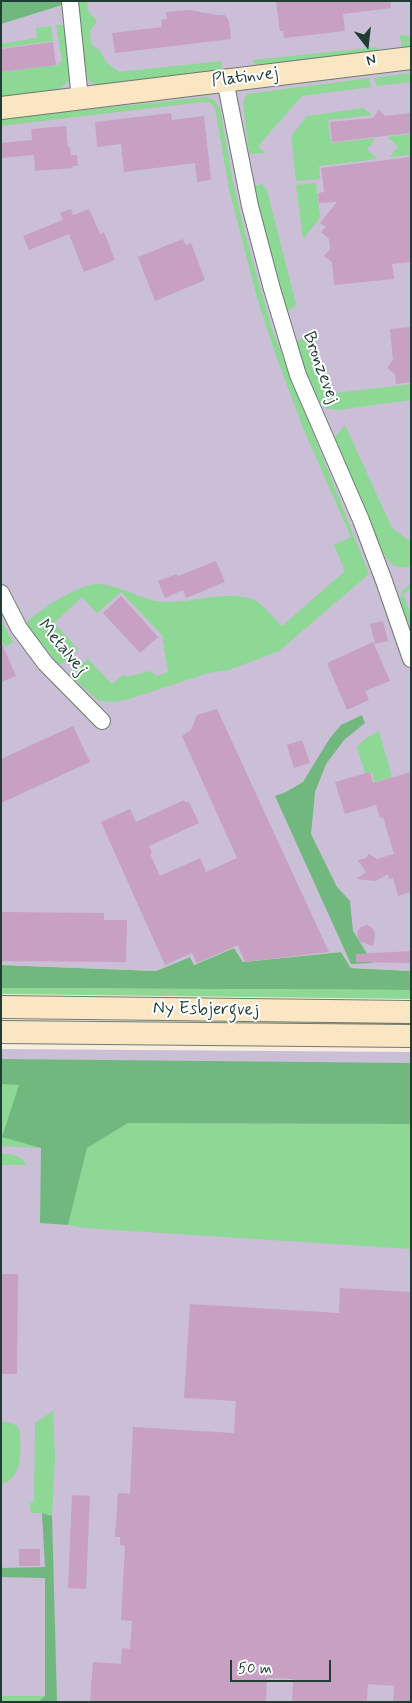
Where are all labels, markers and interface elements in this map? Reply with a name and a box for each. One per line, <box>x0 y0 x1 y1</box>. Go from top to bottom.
north arrow <box>342 20 392 70</box>
text: N <box>364 49 378 69</box>
street label: Platinvej <box>210 63 280 93</box>
street label: Bronzevej <box>297 329 343 407</box>
street label: Metalvej <box>32 616 92 680</box>
street label: Ny Esbjergvej <box>153 998 259 1022</box>
scale bar <box>232 1650 333 1682</box>
text: 50 m <box>238 1659 272 1679</box>

